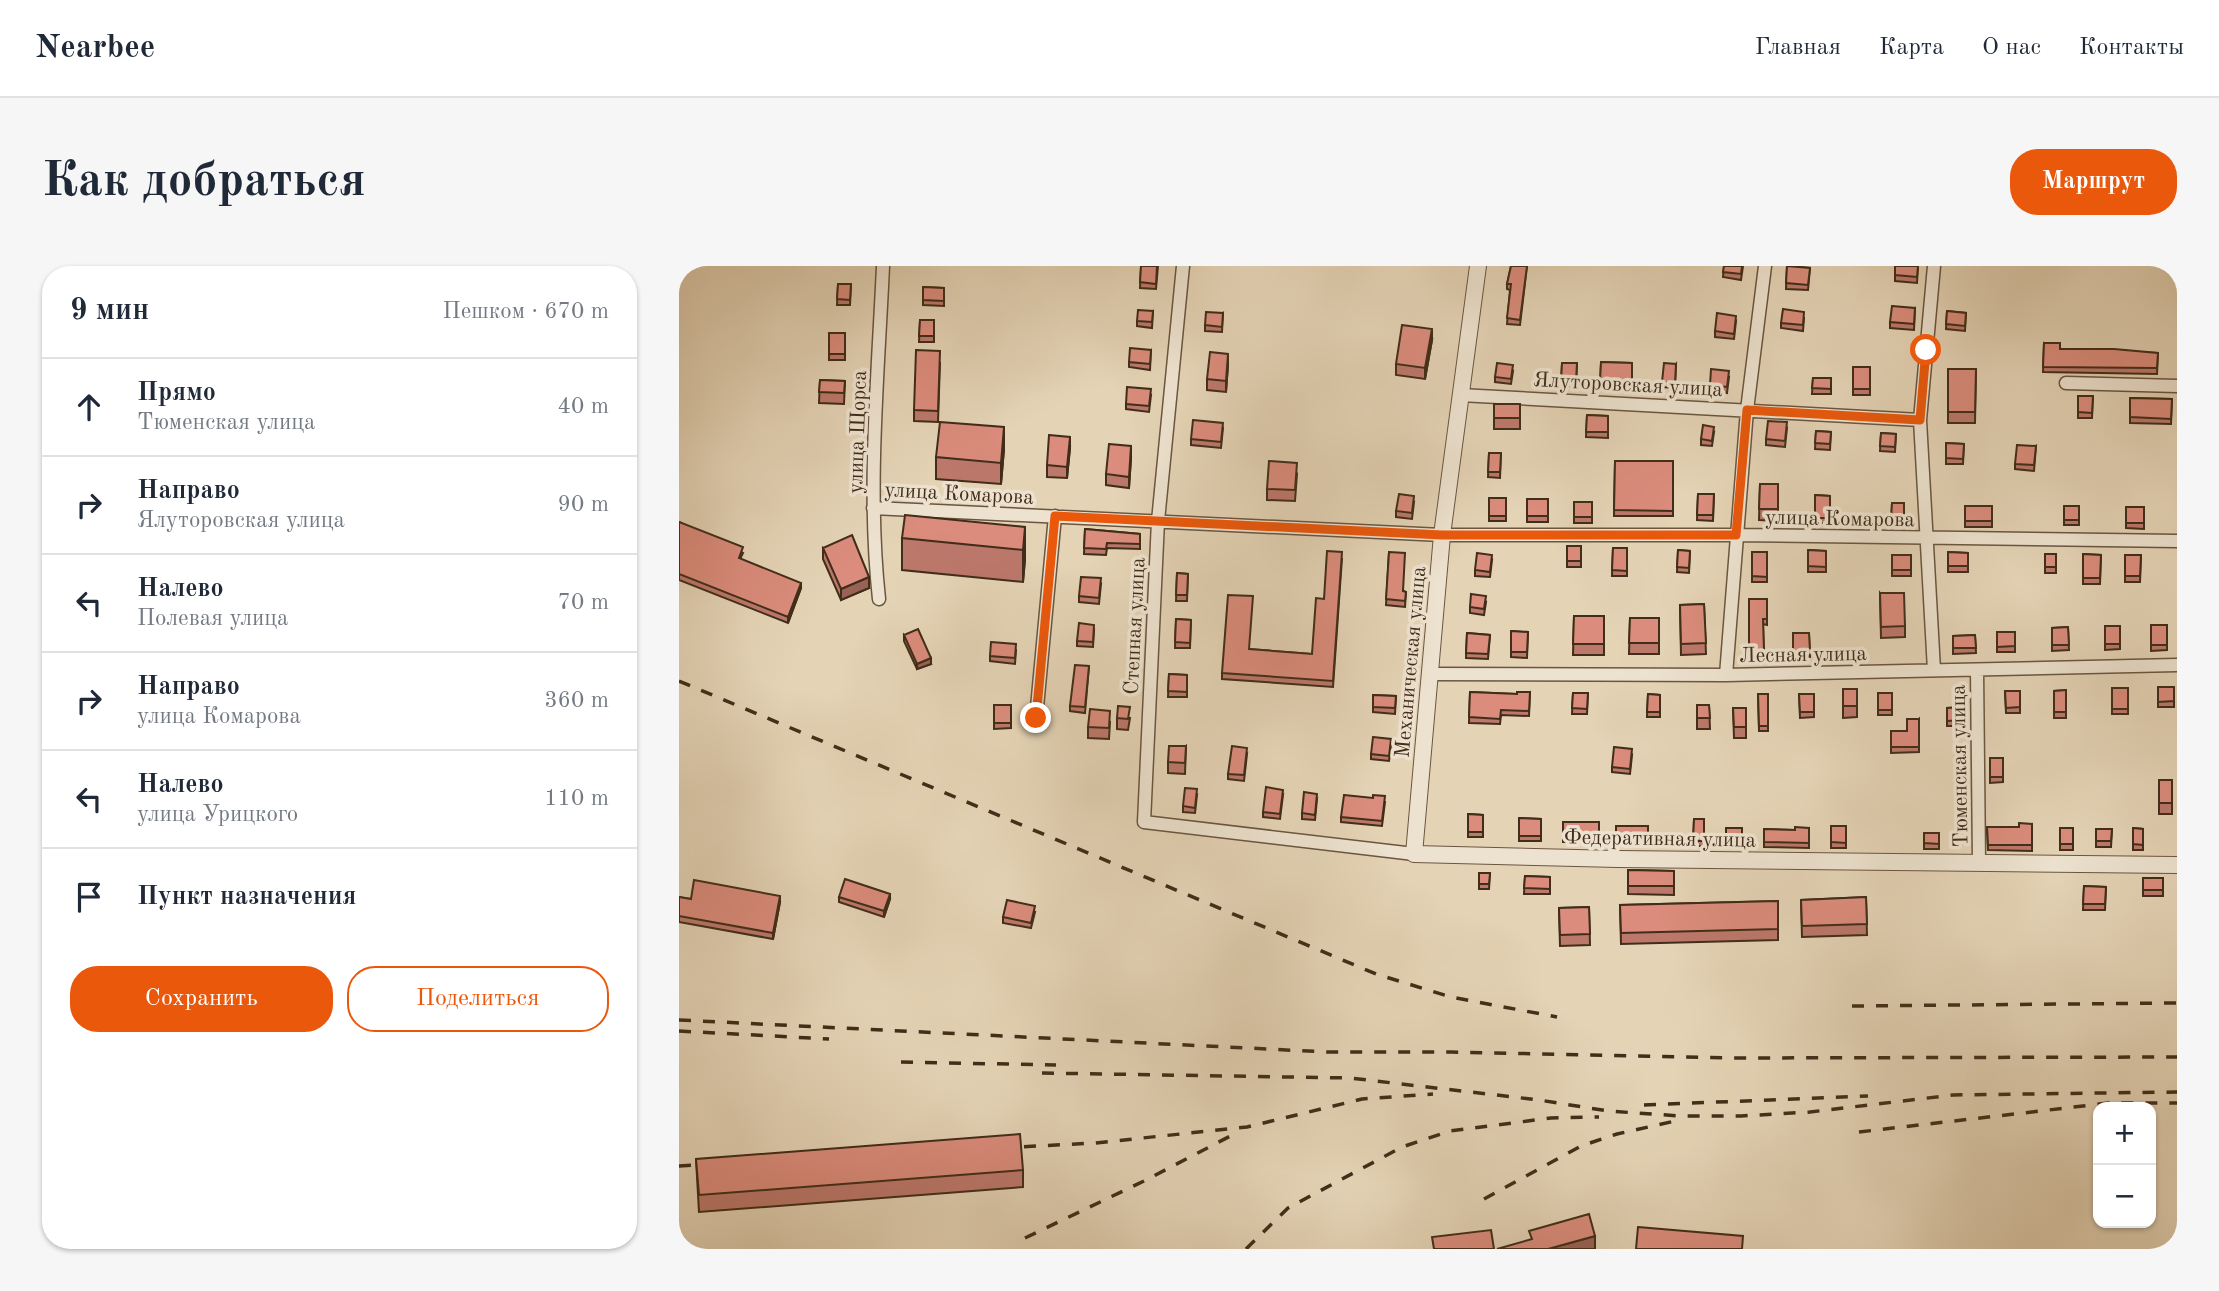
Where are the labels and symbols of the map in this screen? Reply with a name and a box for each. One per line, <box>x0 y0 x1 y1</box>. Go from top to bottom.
route start <box>1910 334 1941 365</box>
street label: улица Щорса <box>846 370 871 494</box>
street label: Ялуторовская улица <box>1533 370 1723 401</box>
street label: улица Комарова <box>884 480 1034 509</box>
street label: улица Комарова <box>1765 508 1915 531</box>
street label: Степная улица <box>1121 557 1150 695</box>
street label: Механическая улица <box>1393 566 1430 759</box>
street label: Лесная улица <box>1739 644 1867 667</box>
street label: Тюменская улица <box>1949 684 1972 848</box>
route end <box>1020 702 1051 733</box>
street label: Федеративная улица <box>1564 827 1756 852</box>

